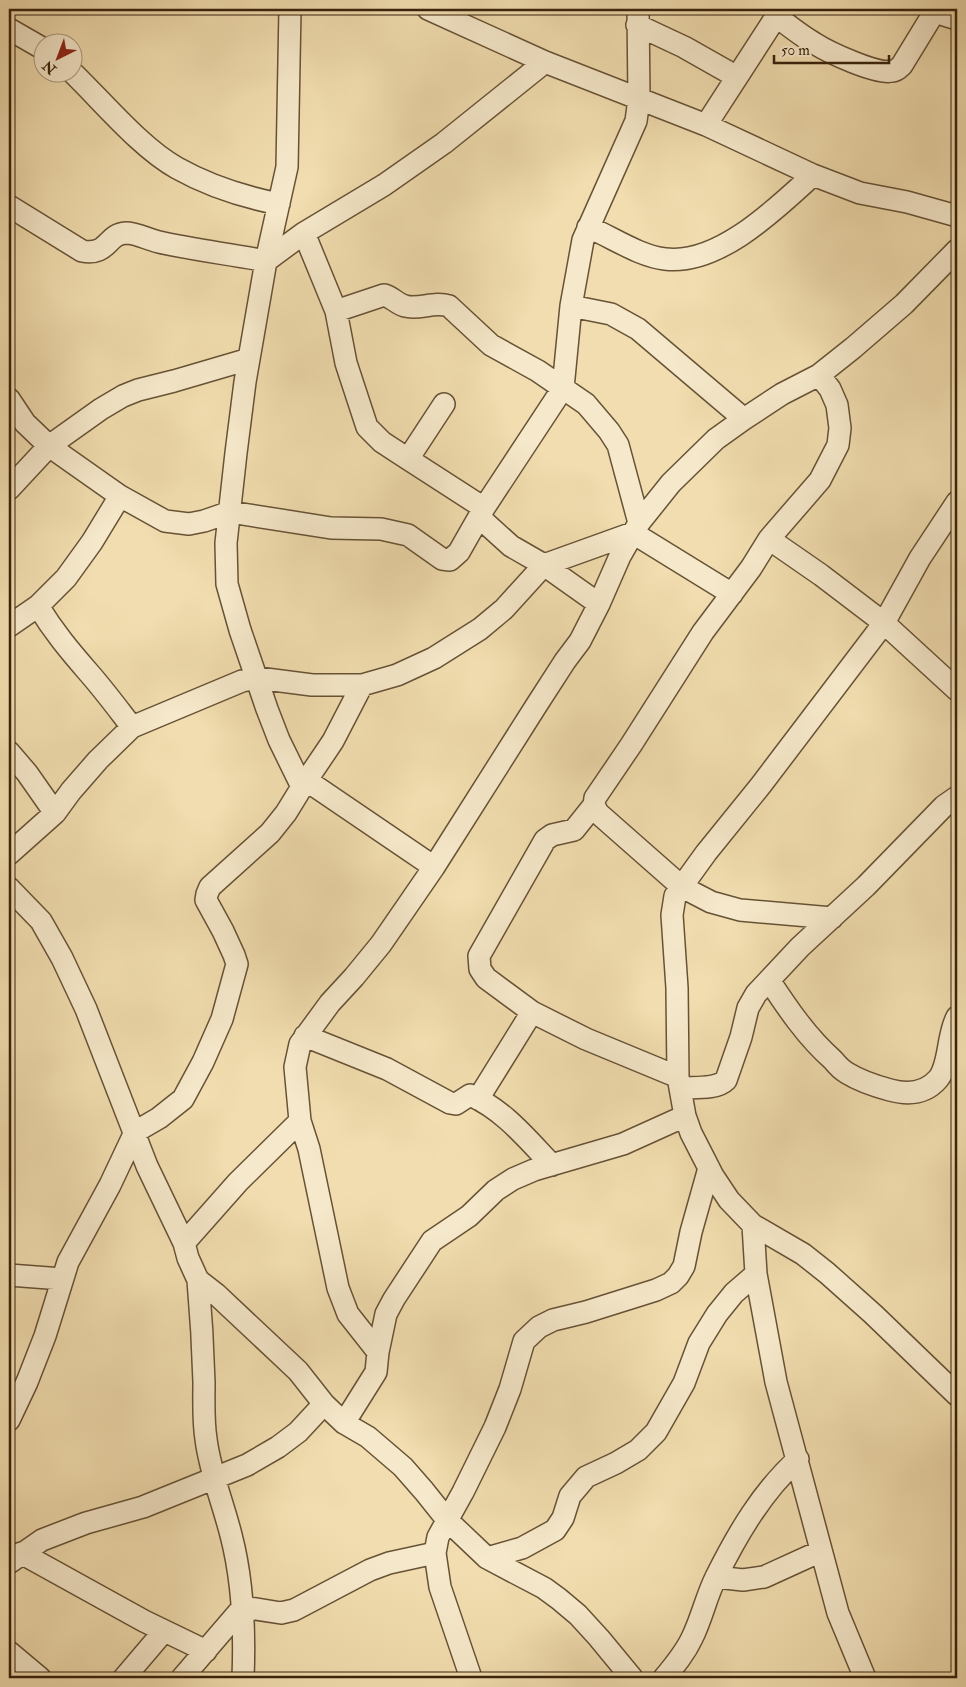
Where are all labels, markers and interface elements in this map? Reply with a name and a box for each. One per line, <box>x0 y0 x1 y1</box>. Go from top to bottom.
north arrow <box>32 32 82 82</box>
scale bar <box>774 32 888 64</box>
text: 50 m <box>781 41 810 60</box>
text: N <box>39 56 61 78</box>

